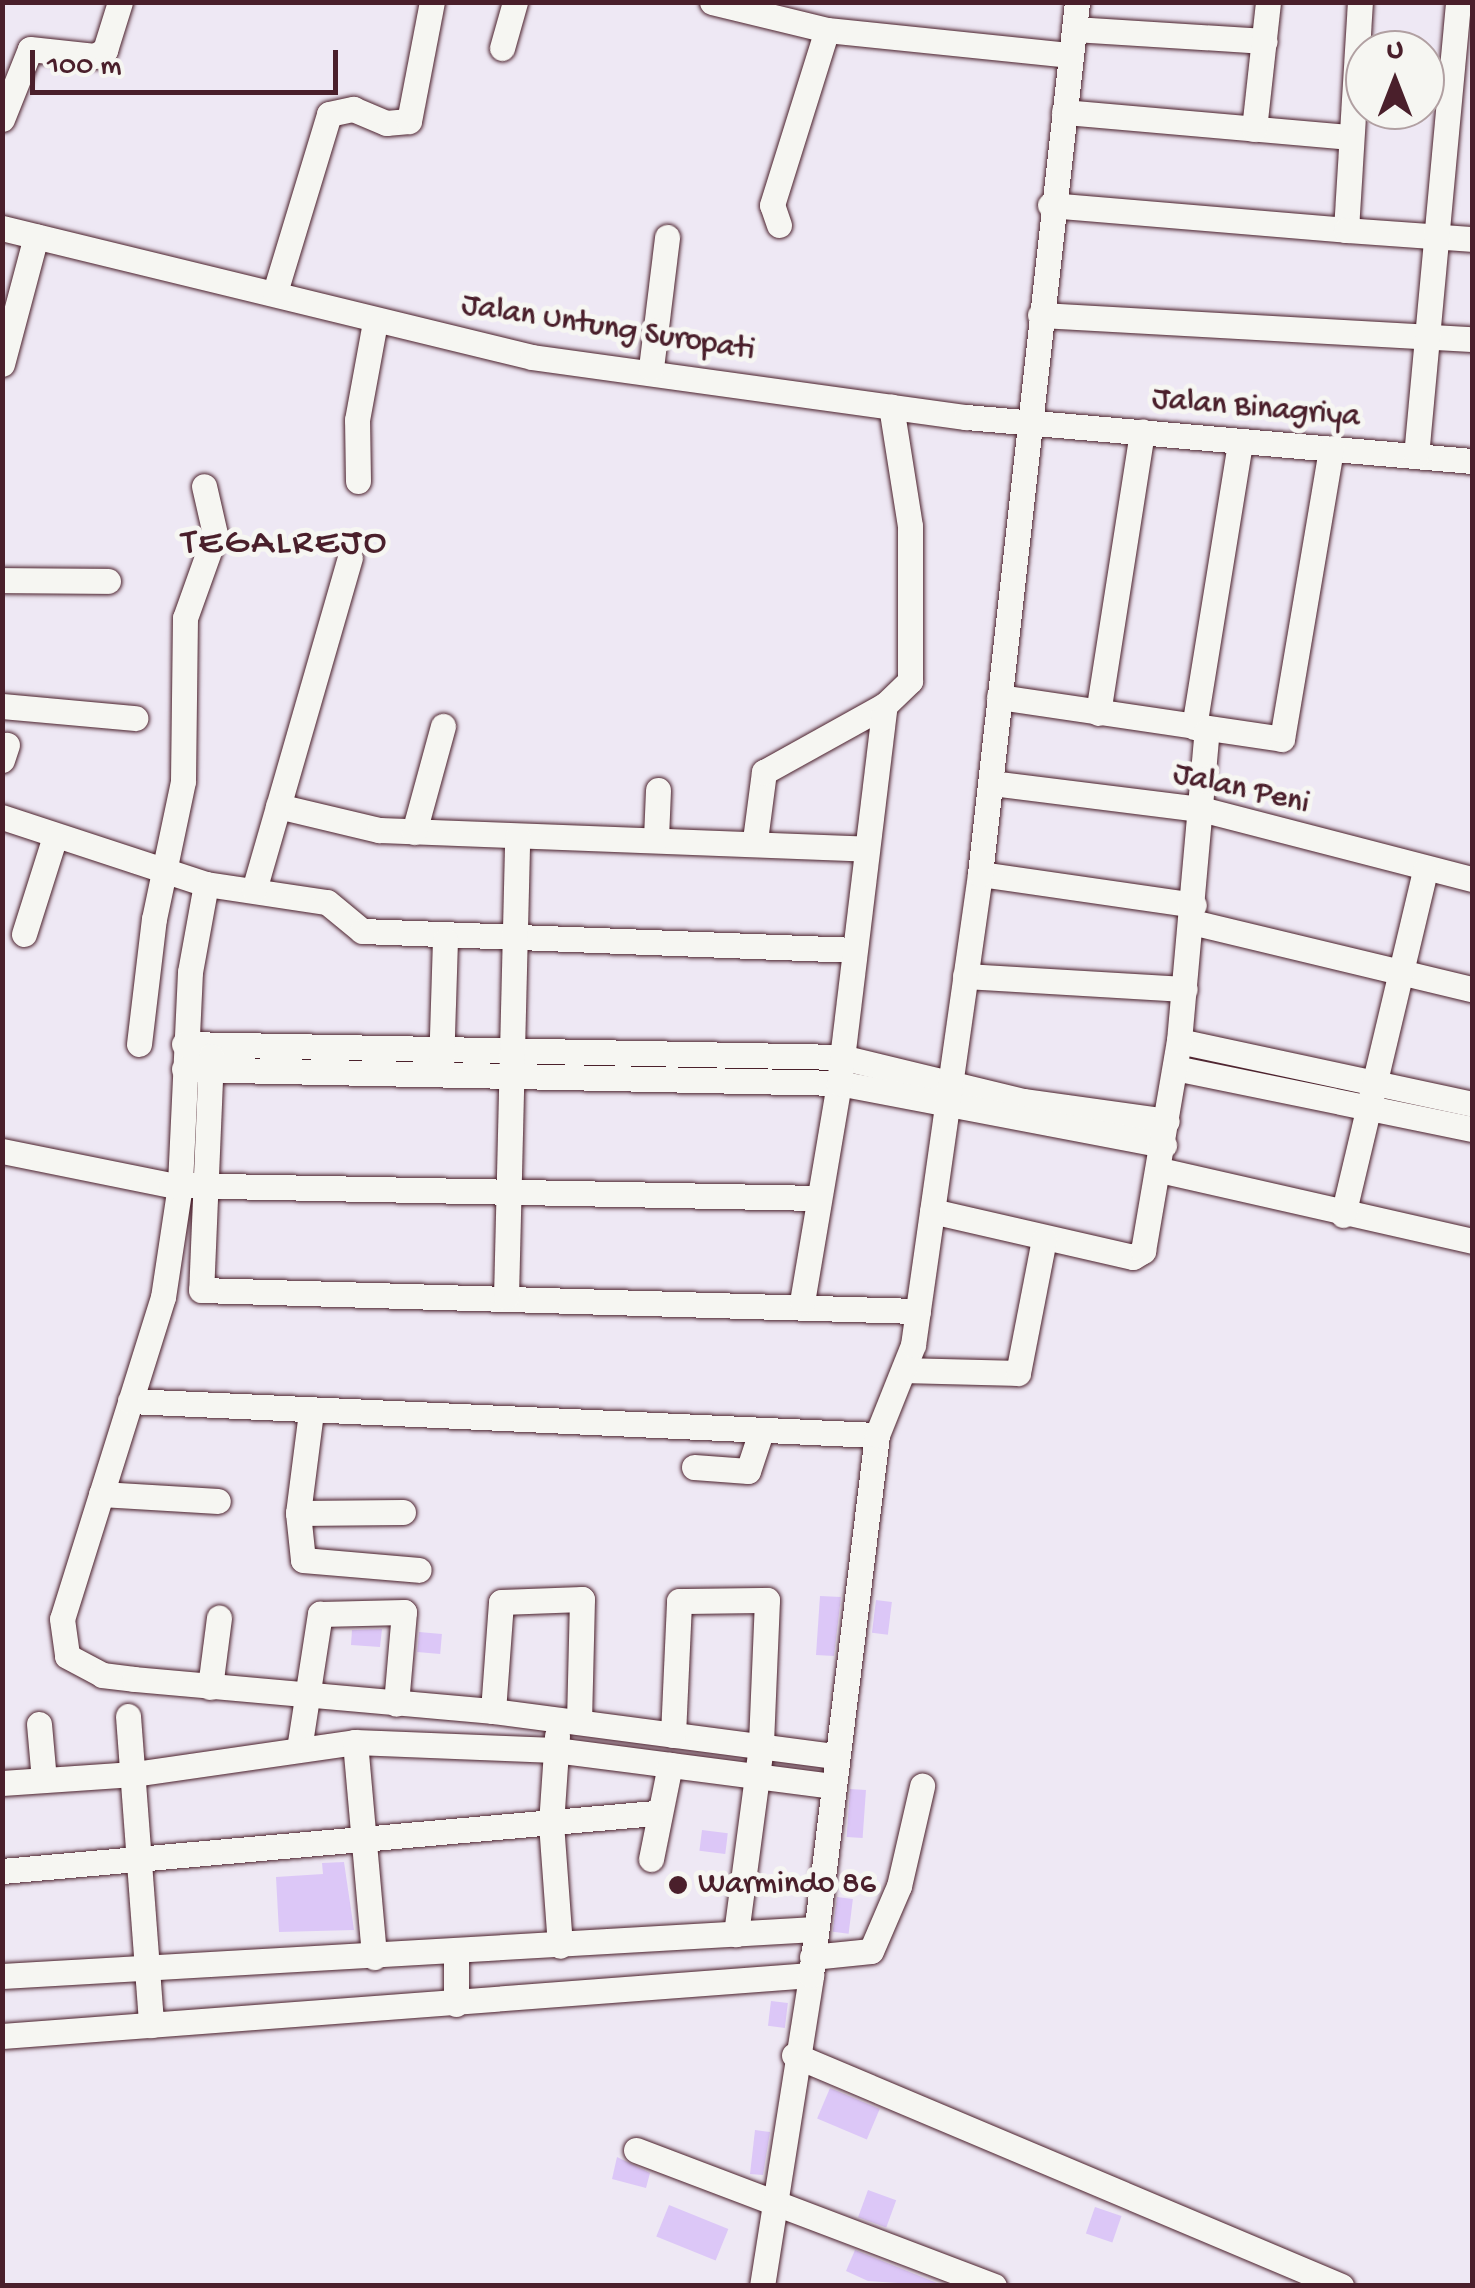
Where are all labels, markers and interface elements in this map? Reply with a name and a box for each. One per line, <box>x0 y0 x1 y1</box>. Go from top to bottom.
scale bar <box>35 30 342 92</box>
north arrow <box>1345 30 1445 130</box>
text: U <box>1387 35 1403 68</box>
text: 100 m <box>47 50 122 85</box>
street label: Jalan Untung Suropati <box>459 287 757 371</box>
street label: Jalan Binagriya <box>1150 381 1362 437</box>
district label: TEGALREJO <box>181 522 389 568</box>
street label: Jalan Peni <box>1169 756 1313 824</box>
place label: Warmindo 86 <box>698 1866 876 1904</box>
marker: Warmindo 86 <box>667 1874 689 1896</box>

